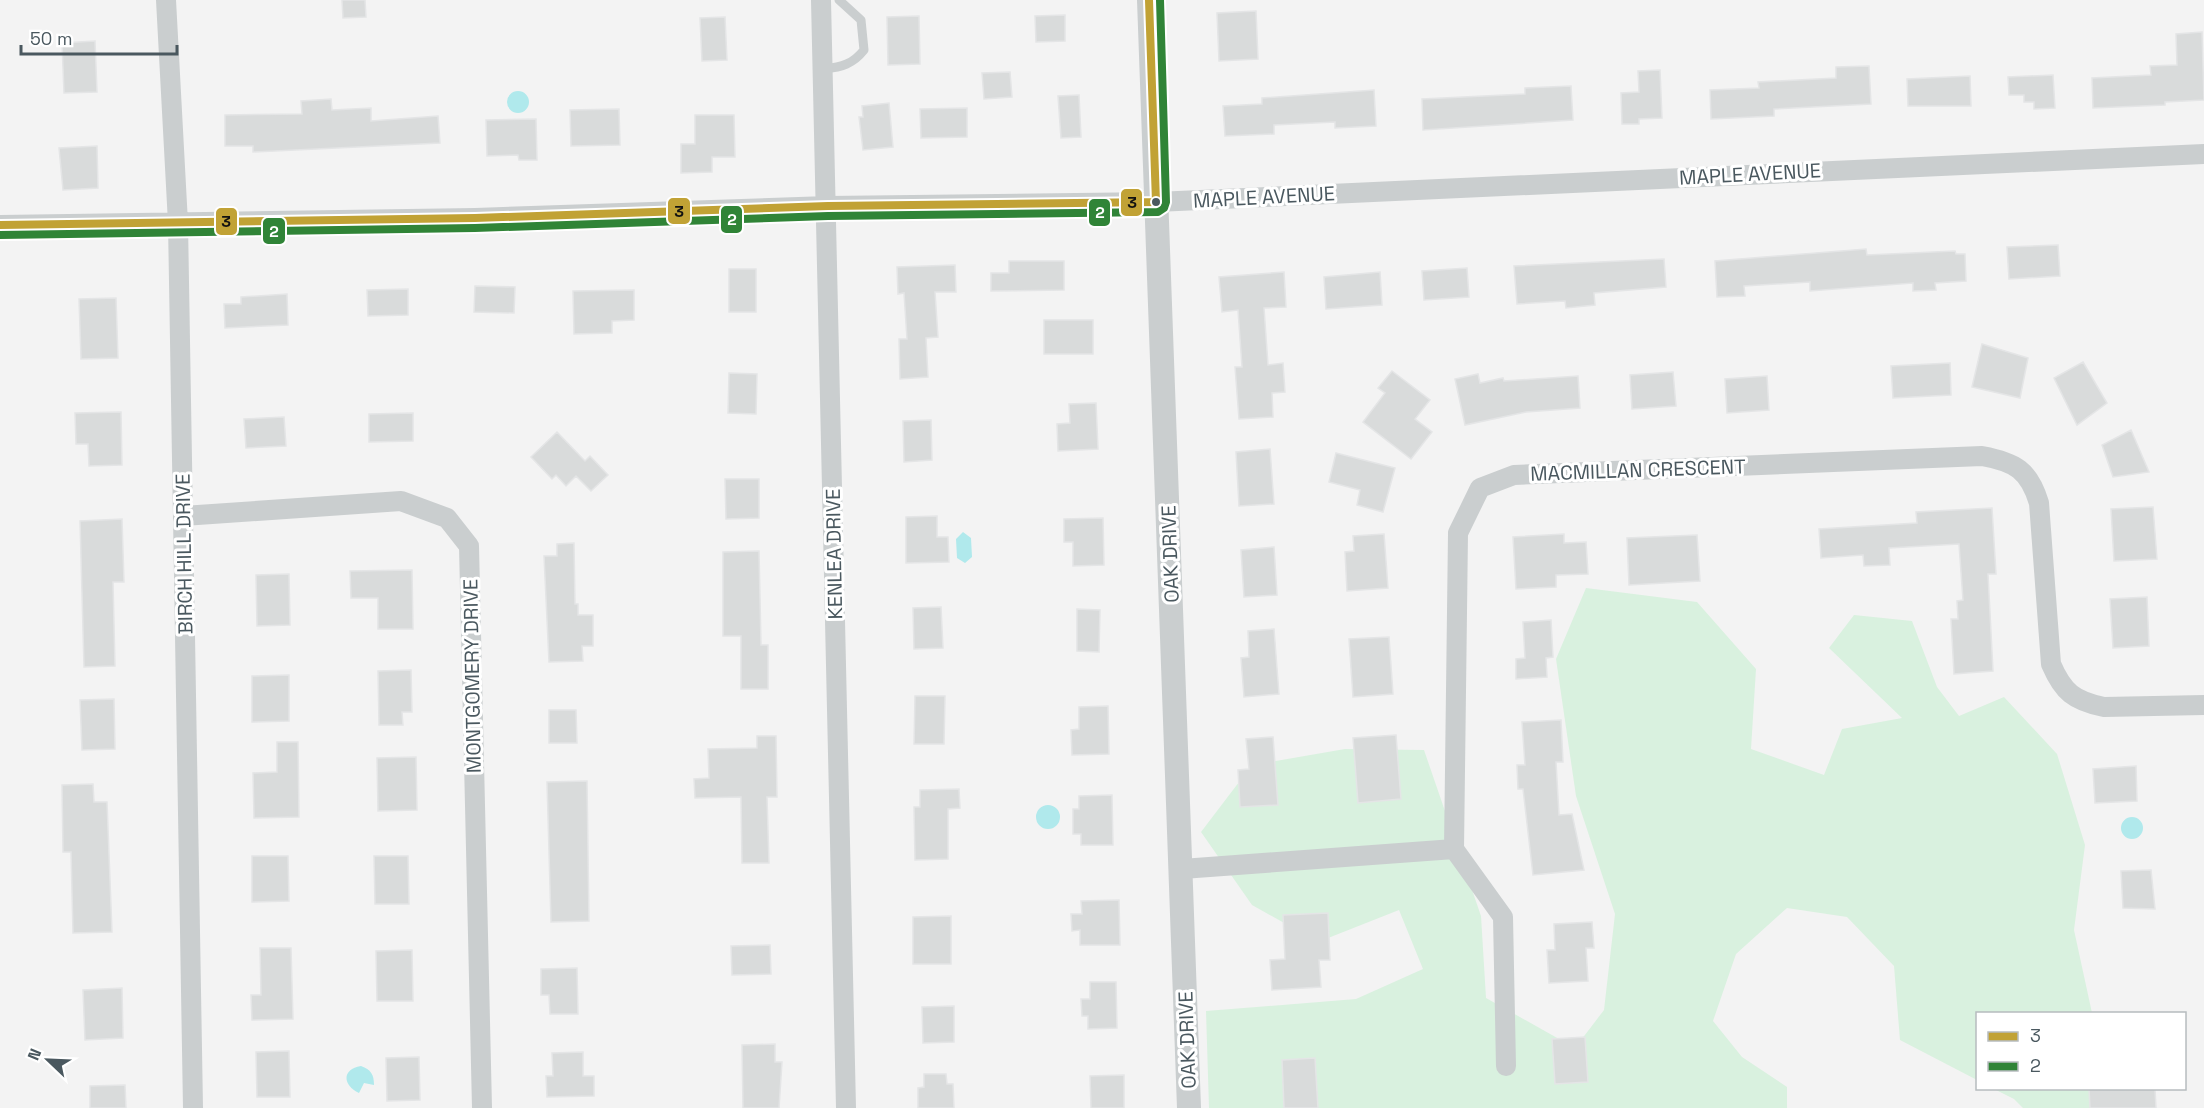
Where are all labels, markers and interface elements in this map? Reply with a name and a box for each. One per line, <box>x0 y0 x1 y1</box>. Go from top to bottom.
scale bar <box>21 18 177 56</box>
text: 50 m <box>30 27 72 50</box>
street label: MAPLE AVENUE <box>1678 157 1822 191</box>
street label: MAPLE AVENUE <box>1192 180 1336 214</box>
line badge: 3 <box>1120 188 1143 217</box>
text: 3 <box>1127 192 1137 213</box>
unlabelled marker <box>1150 196 1162 208</box>
line badge: 3 <box>667 197 691 225</box>
line badge: 2 <box>1088 198 1111 227</box>
text: 3 <box>674 201 684 222</box>
text: 2 <box>1095 202 1105 223</box>
line badge: 2 <box>720 205 743 234</box>
line badge: 3 <box>215 207 238 236</box>
text: 2 <box>727 209 737 230</box>
text: 3 <box>221 211 231 232</box>
line badge: 2 <box>262 217 286 245</box>
text: 2 <box>269 221 279 242</box>
street label: MACMILLAN CRESCENT <box>1530 453 1746 487</box>
street label: BIRCH HILL DRIVE <box>170 473 198 635</box>
street label: KENLEA DRIVE <box>820 488 848 620</box>
street label: OAK DRIVE <box>1155 505 1185 603</box>
street label: MONTGOMERY DRIVE <box>457 579 487 773</box>
street label: OAK DRIVE <box>1172 991 1202 1089</box>
legend <box>1976 1012 2186 1090</box>
text: 3 <box>2030 1024 2041 1047</box>
north arrow <box>18 1030 78 1090</box>
text: N <box>23 1045 46 1063</box>
text: 2 <box>2030 1054 2041 1077</box>

